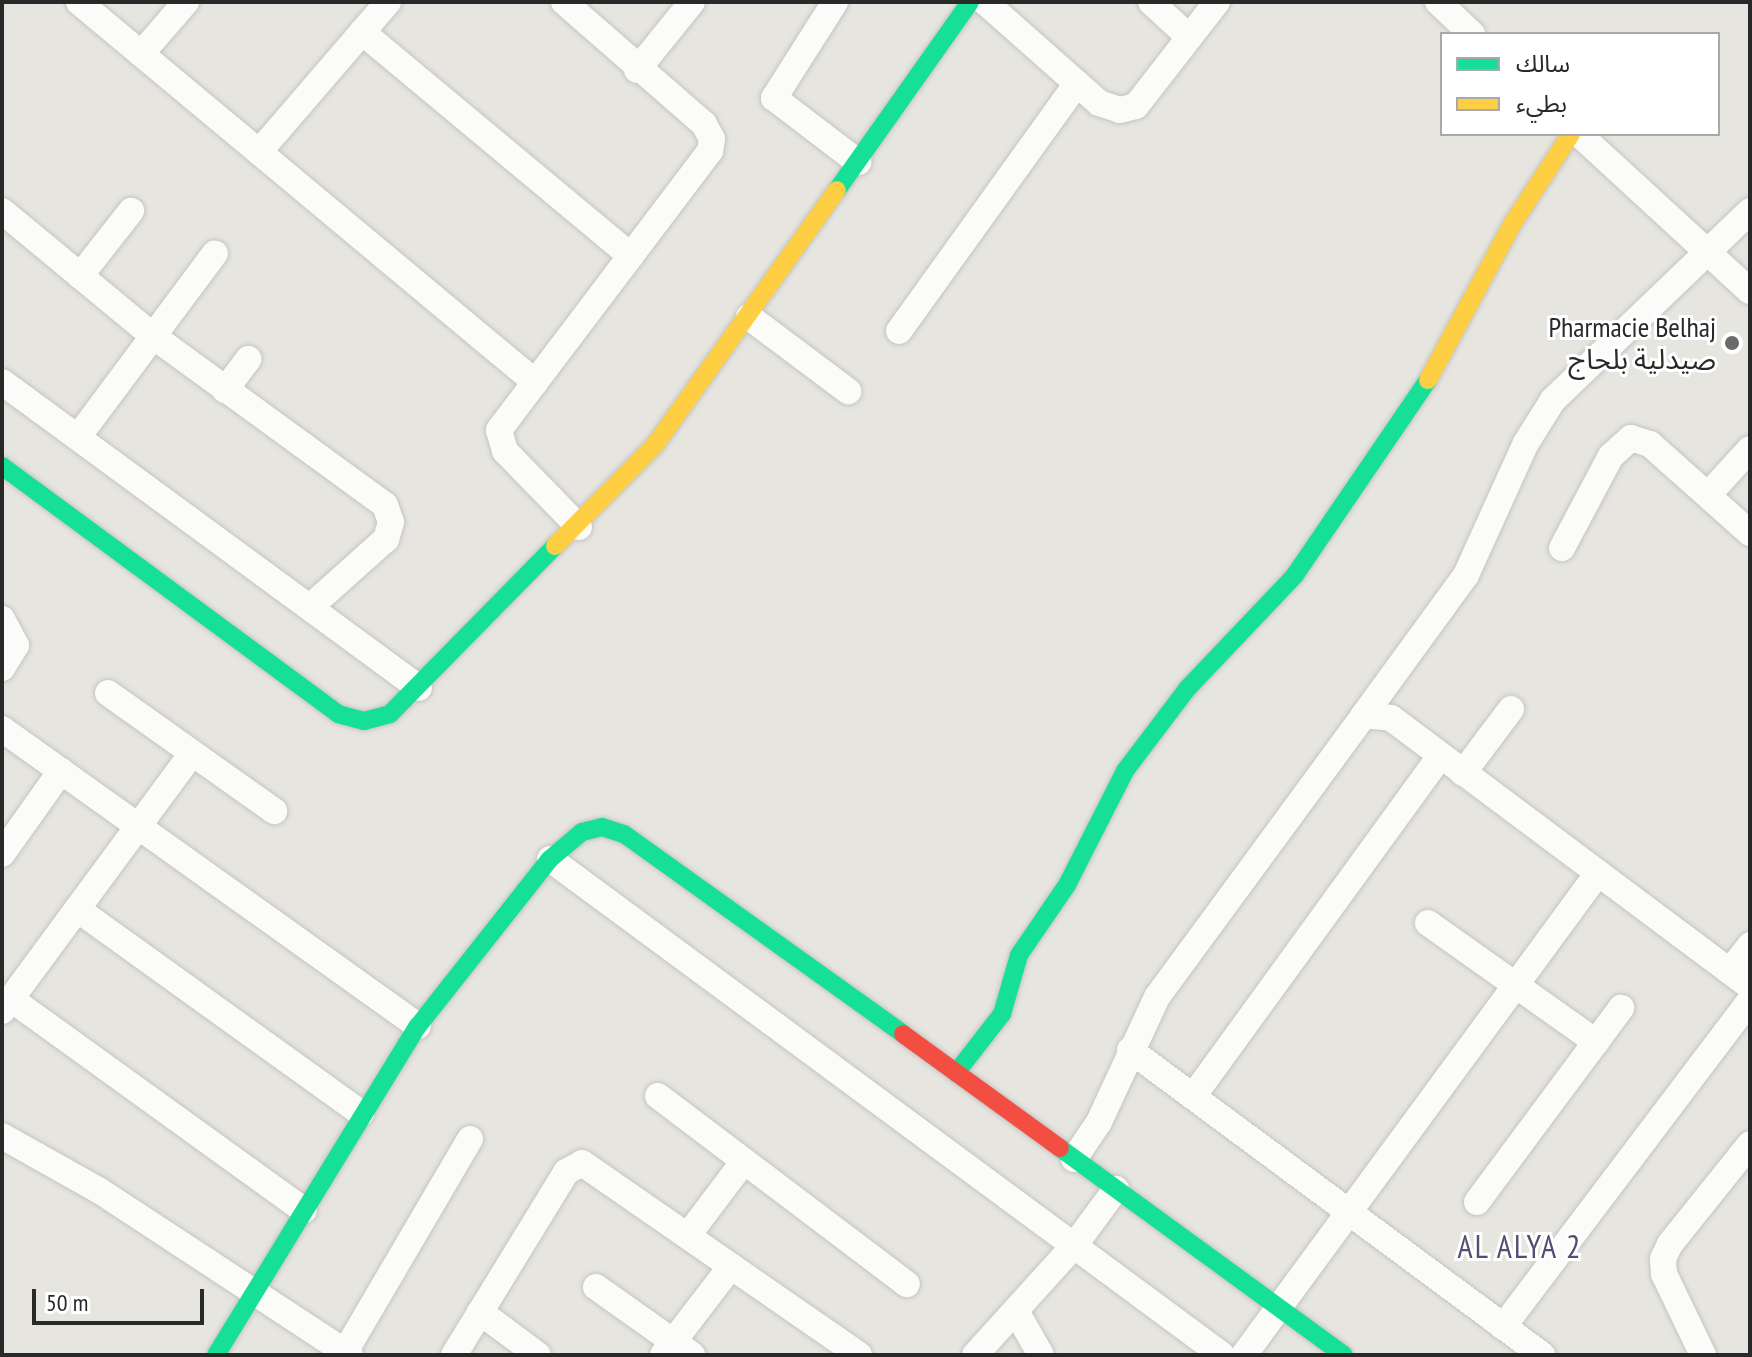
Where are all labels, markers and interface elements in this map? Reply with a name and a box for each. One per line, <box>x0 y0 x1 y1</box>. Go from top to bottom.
legend <box>1440 32 1720 136</box>
text: سالك <box>1516 48 1570 79</box>
text: بطيء <box>1516 88 1567 119</box>
place label: Pharmacie Belhaj صيدلية بلحاج <box>1548 310 1716 376</box>
marker: Pharmacie Belhaj صيدلية بلحاج <box>1723 334 1741 352</box>
district label: AL ALYA 2 <box>1456 1227 1584 1265</box>
scale bar <box>36 1273 208 1323</box>
text: 50 m <box>46 1287 88 1318</box>

